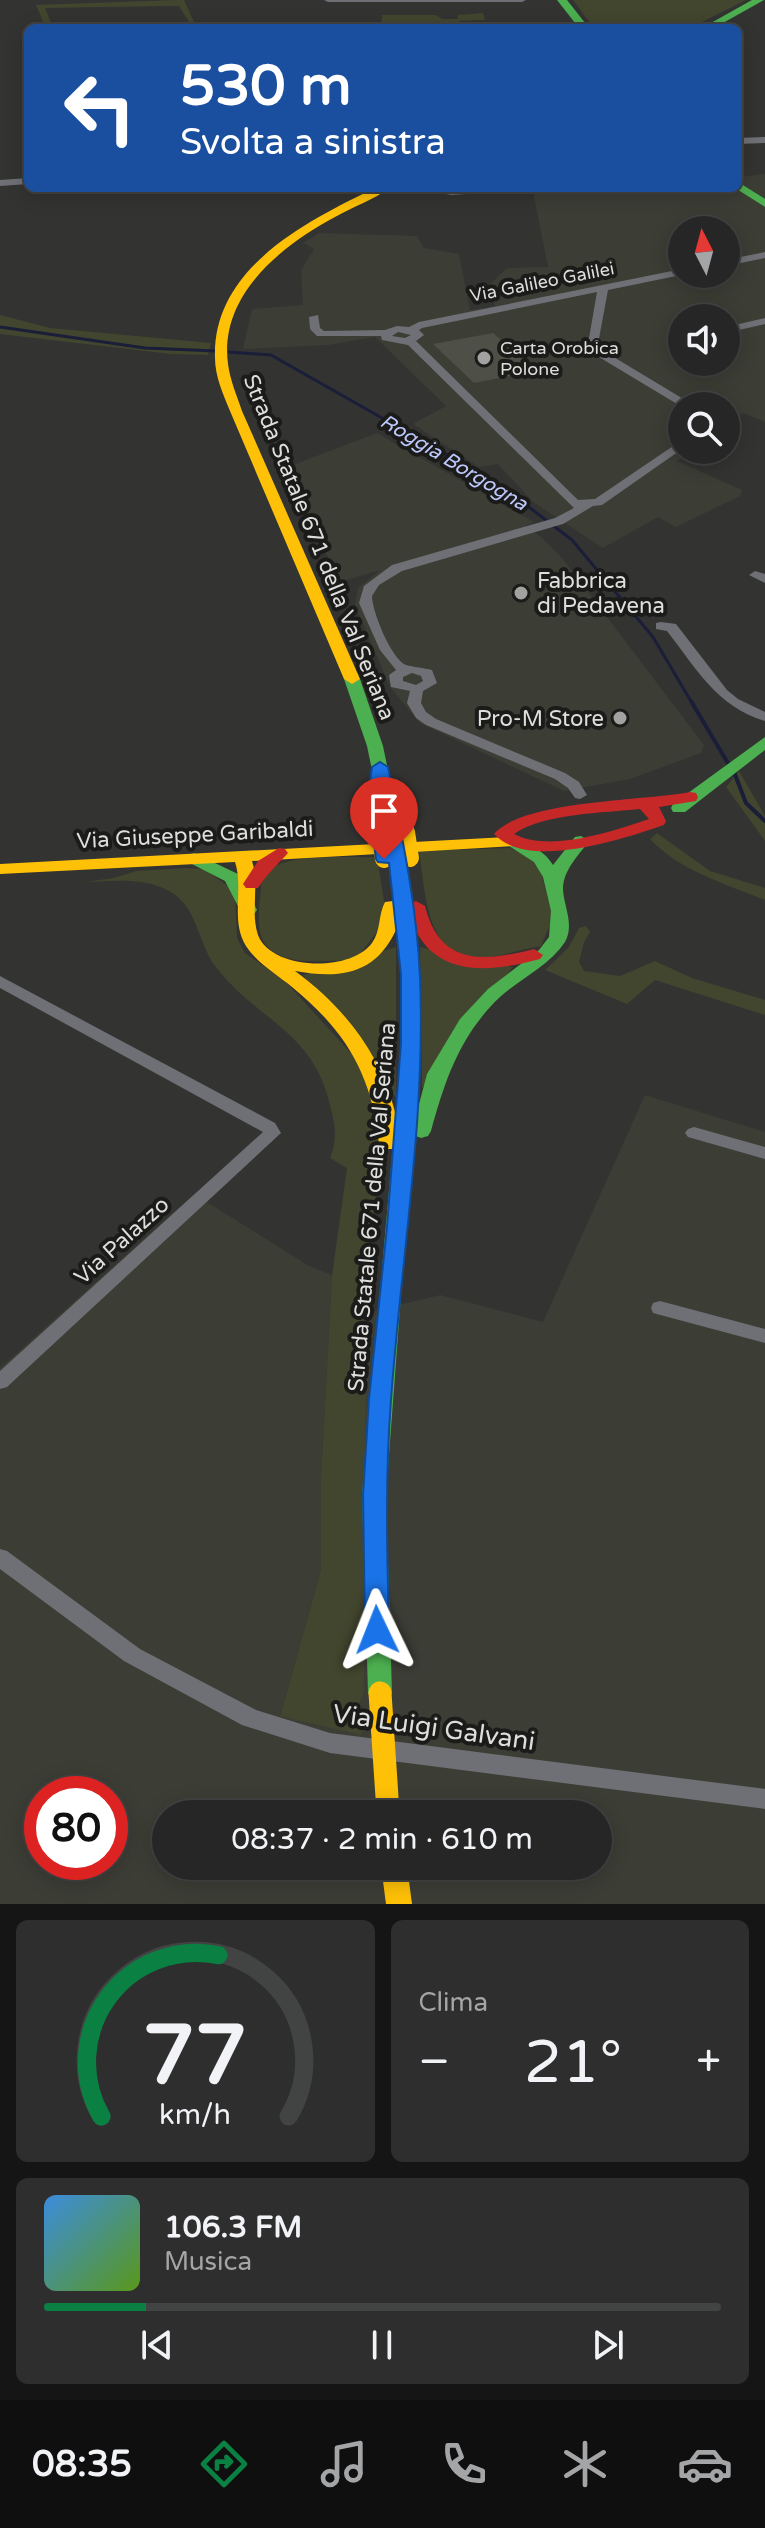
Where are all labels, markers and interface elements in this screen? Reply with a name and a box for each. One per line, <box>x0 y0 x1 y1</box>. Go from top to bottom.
text: 530 m <box>180 53 351 120</box>
icon: left <box>48 56 152 160</box>
text: Svolta a sinistra <box>180 121 446 164</box>
north arrow <box>668 216 740 288</box>
map controls <box>668 216 740 464</box>
street label: Via Galileo Galilei <box>468 257 616 307</box>
button: sound <box>668 304 740 376</box>
place label: Carta Orobica Polone <box>500 337 619 380</box>
marker: Carta Orobica Polone <box>475 349 493 367</box>
street label: Strada Statale 671 della Val Seriana <box>238 371 401 724</box>
button: search <box>668 392 740 464</box>
water label: Roggia Borgogna <box>376 410 532 517</box>
place label: Fabbrica di Pedavena <box>537 568 665 619</box>
marker: Fabbrica di Pedavena <box>512 584 530 602</box>
place label: Pro-M Store <box>477 706 604 732</box>
marker: Pro-M Store <box>611 709 629 727</box>
pin <box>350 777 418 859</box>
icon: arrive <box>362 789 406 833</box>
street label: Via Giuseppe Garibaldi <box>76 816 314 854</box>
street label: Strada Statale 671 della Val Seriana <box>343 1021 401 1393</box>
street label: Via Palazzo <box>69 1191 174 1290</box>
position arrow <box>335 1588 419 1672</box>
street label: Via Luigi Galvani <box>331 1698 537 1757</box>
speed limit sign: 80 <box>24 1776 128 1880</box>
text: 08:37 · 2 min · 610 m <box>231 1821 533 1858</box>
text: Clima <box>419 1987 488 2018</box>
text: 77 <box>143 2007 247 2107</box>
text: 21° <box>524 2027 622 2099</box>
text: − <box>419 2036 450 2089</box>
text: + <box>696 2036 721 2089</box>
text: km/h <box>159 2098 231 2132</box>
text: 106.3 FM <box>164 2209 302 2246</box>
text: Musica <box>164 2246 252 2277</box>
icon: previous <box>135 2323 179 2367</box>
icon: pause <box>360 2323 404 2367</box>
icon: next <box>586 2323 630 2367</box>
icon: directions <box>196 2436 252 2492</box>
icon: music <box>316 2436 372 2492</box>
icon: phone <box>436 2436 492 2492</box>
icon: climate <box>557 2436 613 2492</box>
icon: car <box>677 2436 733 2492</box>
text: 08:35 <box>32 2443 132 2486</box>

